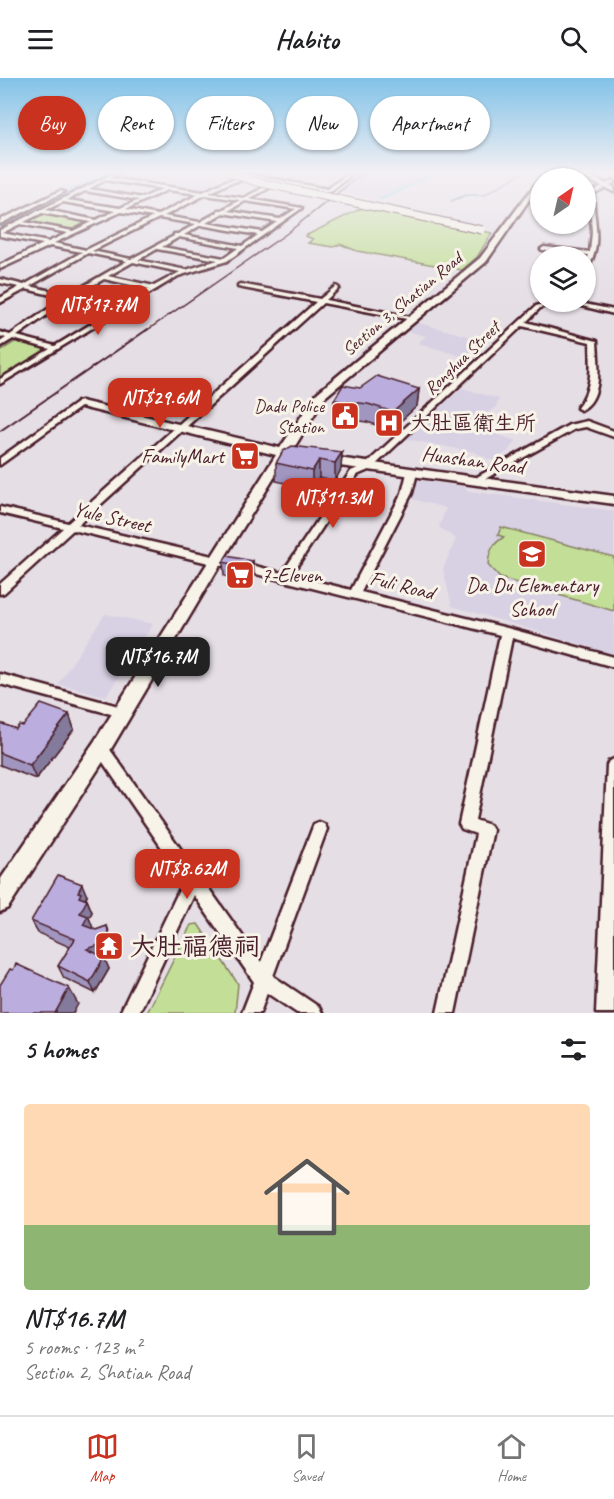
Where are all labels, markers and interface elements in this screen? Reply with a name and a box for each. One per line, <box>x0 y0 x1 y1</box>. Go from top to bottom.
text: Habito <box>275 22 339 56</box>
icon: menu <box>24 23 57 56</box>
icon: search <box>557 23 590 56</box>
chip: Buy <box>18 96 86 150</box>
chip: Rent <box>98 96 174 150</box>
chip: Filters <box>186 96 274 150</box>
chip: New <box>286 96 358 150</box>
chip: Apartment <box>370 96 490 150</box>
north arrow <box>530 168 596 234</box>
map controls <box>530 168 596 312</box>
street label: Section 3, Shatian Road <box>338 246 469 360</box>
button: layers <box>530 246 596 312</box>
pin: NT$17.7M <box>36 285 160 336</box>
text: NT$17.7M <box>60 292 136 317</box>
street label: Ronghua Street <box>420 315 506 399</box>
pin: NT$29.6M <box>98 378 222 429</box>
text: NT$29.6M <box>122 385 198 410</box>
place label: Dadu Police Station <box>254 395 325 438</box>
public building icon: Dadu Police Station <box>329 400 361 432</box>
hospital icon: 大肚區衛生所 <box>373 407 405 439</box>
place label: 大肚區衛生所 <box>410 410 536 436</box>
supermarket icon: FamilyMart <box>229 440 261 472</box>
street label: Huashan Road <box>420 440 530 481</box>
place label: FamilyMart <box>141 443 226 469</box>
pin: NT$11.3M <box>271 478 395 529</box>
text: NT$11.3M <box>295 485 371 510</box>
street label: Yule Street <box>71 496 155 539</box>
school or university icon: Da Du Elementary School <box>516 538 548 570</box>
supermarket icon: 7-Eleven <box>224 559 256 591</box>
place label: 7-Eleven <box>261 562 324 588</box>
street label: Fuli Road <box>367 565 440 606</box>
place label: Da Du Elementary School <box>466 572 600 622</box>
pin: NT$16.7M <box>96 637 220 688</box>
text: NT$16.7M <box>120 644 196 669</box>
pin: NT$8.62M <box>125 849 249 900</box>
text: NT$8.62M <box>149 856 225 881</box>
temple icon: 大肚福德祠 <box>93 930 125 962</box>
place label: 大肚福德祠 <box>130 930 260 963</box>
text: 5 homes <box>24 1033 97 1066</box>
icon: filters <box>557 1033 590 1066</box>
icon: home <box>253 1143 361 1251</box>
text: NT$16.7M <box>24 1302 123 1335</box>
text: 5 rooms · 123 m² <box>24 1335 141 1360</box>
text: Section 2, Shatian Road <box>24 1360 190 1385</box>
tab: Map <box>86 1430 119 1486</box>
tab: Saved <box>290 1430 323 1486</box>
tab: Home <box>495 1430 528 1486</box>

